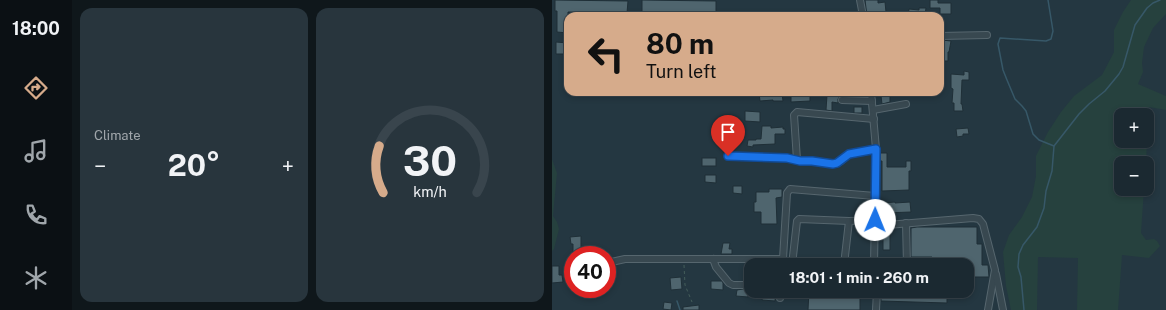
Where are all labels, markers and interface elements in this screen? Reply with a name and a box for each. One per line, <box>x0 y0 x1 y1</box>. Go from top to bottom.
text: 18:00 <box>12 18 60 39</box>
text: 80 m <box>646 27 714 60</box>
icon: left <box>580 28 632 80</box>
text: Turn left <box>646 61 716 82</box>
icon: directions <box>22 74 50 102</box>
map controls <box>1114 108 1154 196</box>
button: + <box>1114 108 1154 148</box>
pin <box>711 115 745 156</box>
icon: arrive <box>717 121 739 143</box>
text: Climate <box>94 128 141 143</box>
text: 30 <box>403 136 457 185</box>
icon: music <box>22 137 50 165</box>
text: 20° <box>168 147 220 183</box>
text: − <box>94 153 106 179</box>
text: + <box>282 153 294 179</box>
button: − <box>1114 156 1154 196</box>
text: km/h <box>413 183 447 200</box>
position arrow <box>854 199 896 241</box>
icon: phone <box>22 201 50 229</box>
speed limit sign: 40 <box>564 246 616 298</box>
icon: climate <box>22 264 50 292</box>
text: 18:01 · 1 min · 260 m <box>789 269 929 286</box>

